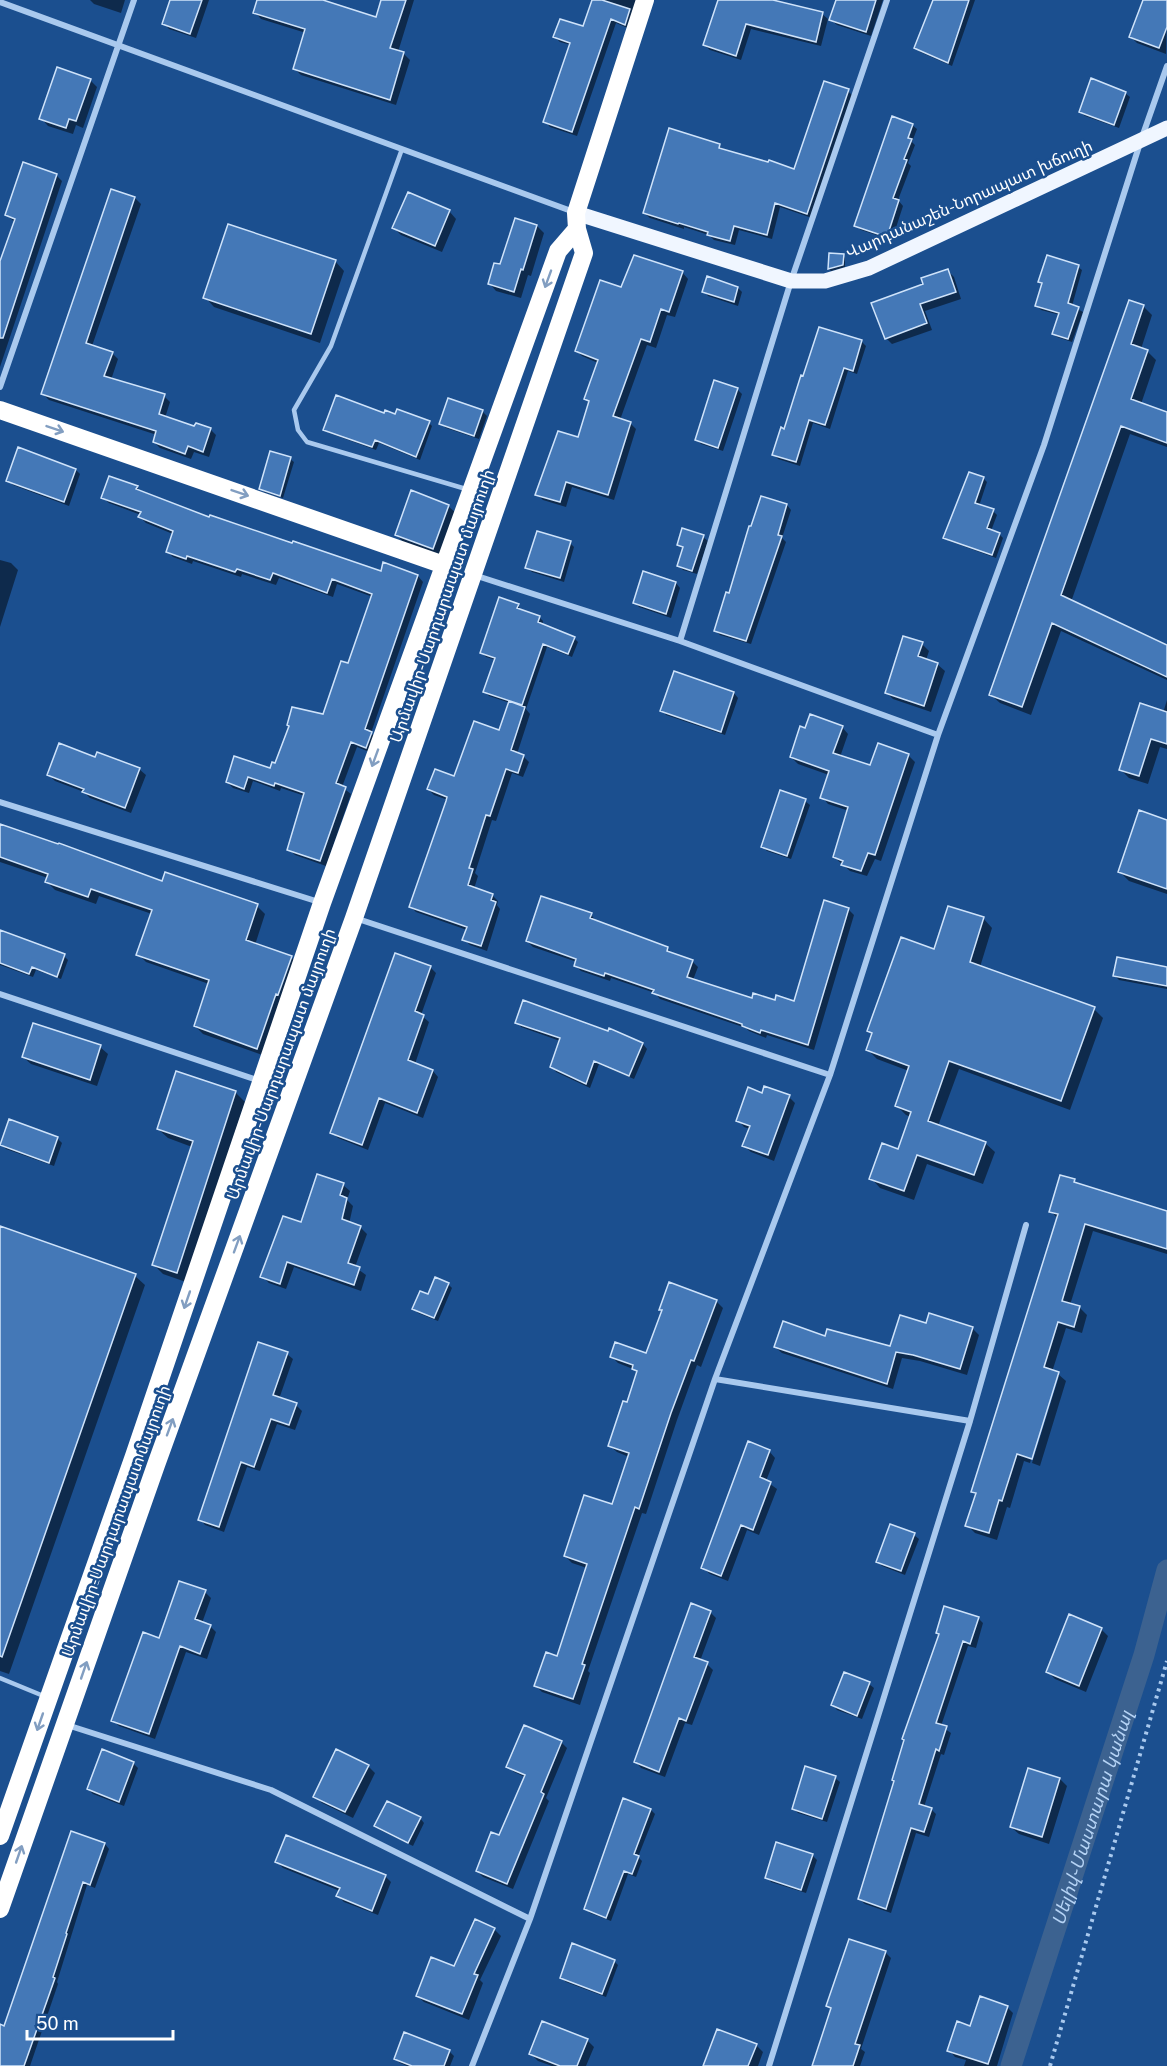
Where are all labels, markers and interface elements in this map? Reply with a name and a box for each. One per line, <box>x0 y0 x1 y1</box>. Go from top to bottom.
street label: Վարդանաշեն-Նորապատ խճուղի <box>843 136 1095 262</box>
one-way arrow <box>542 269 553 288</box>
one-way arrow <box>45 425 64 436</box>
street label: Արմավիր-Սարդարապատ մայրուղի <box>386 467 498 745</box>
one-way arrow <box>230 489 248 500</box>
one-way arrow <box>368 748 379 767</box>
street label: Արմավիր-Սարդարապատ մայրուղի <box>223 926 339 1202</box>
one-way arrow <box>232 1235 243 1253</box>
one-way arrow <box>180 1290 191 1309</box>
street label: Արմավիր-Սարդարապատ մայրուղի <box>58 1383 174 1659</box>
one-way arrow <box>166 1418 177 1437</box>
one-way arrow <box>79 1661 90 1680</box>
water label: Սելիվ֊Մաստարա կանալ <box>1047 1707 1137 1928</box>
one-way arrow <box>34 1712 45 1731</box>
one-way arrow <box>15 1845 26 1864</box>
scale bar <box>27 2003 172 2041</box>
text: 50 m <box>36 2013 79 2034</box>

